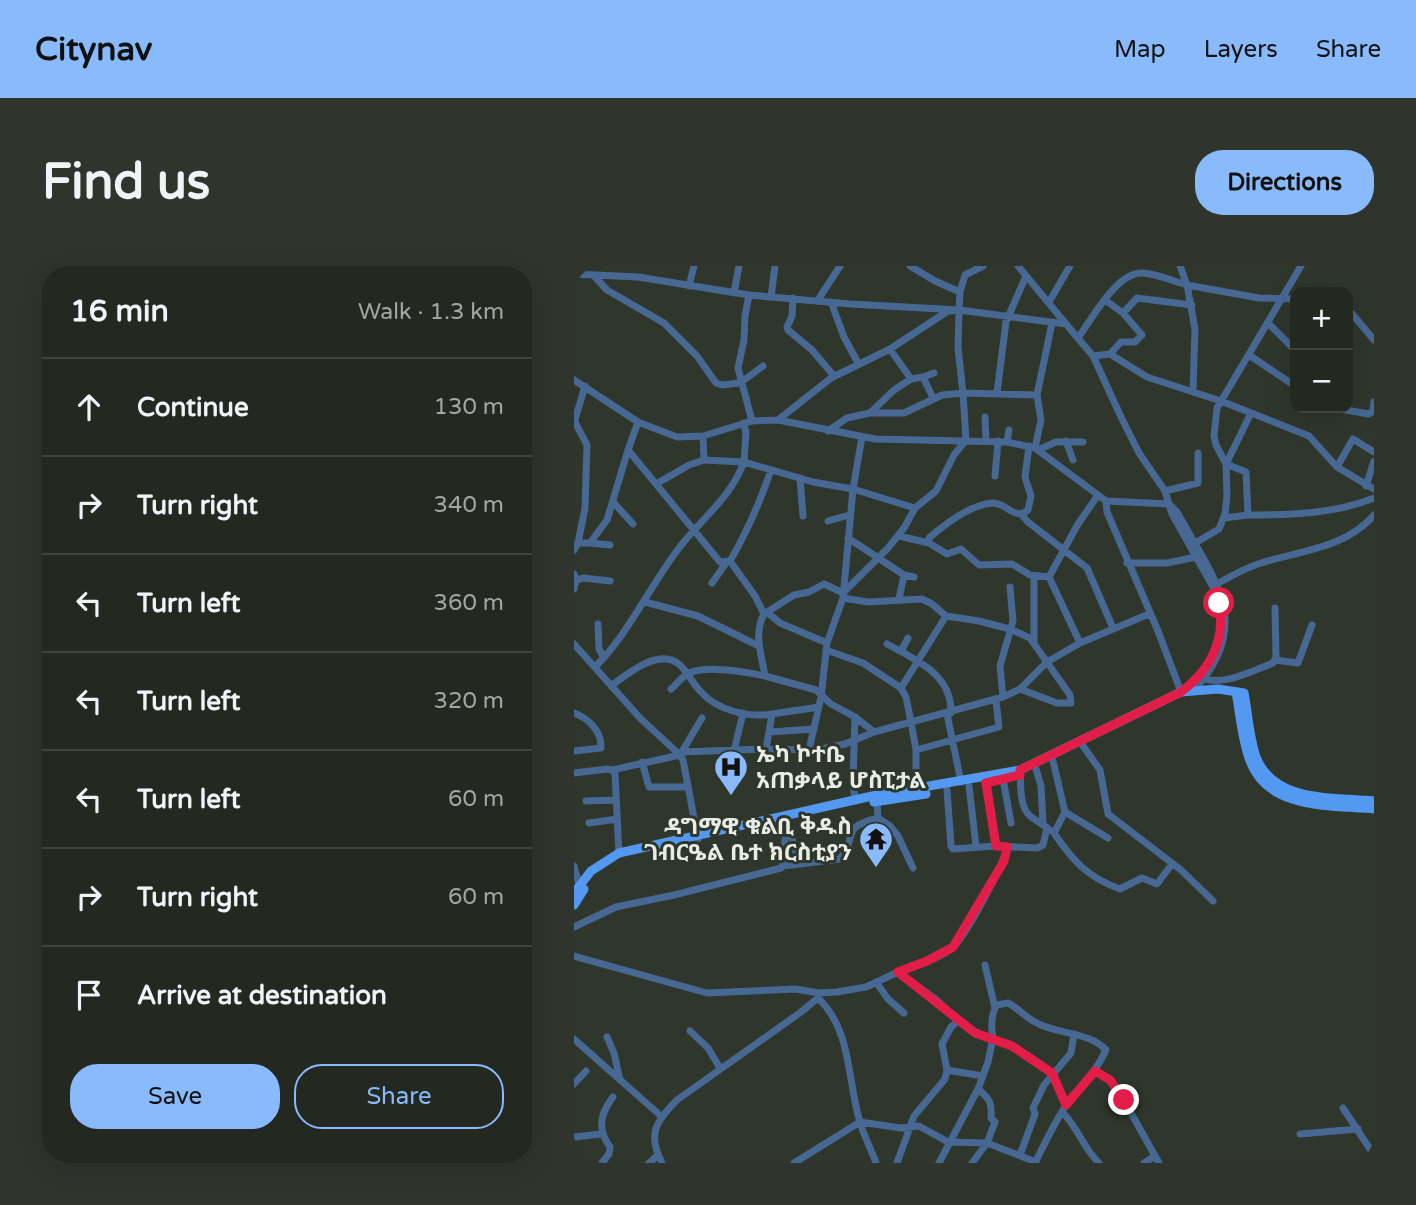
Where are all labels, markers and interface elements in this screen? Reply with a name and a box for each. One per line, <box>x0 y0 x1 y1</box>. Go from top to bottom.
text: Citynav <box>35 30 152 69</box>
text: Map <box>1114 35 1166 64</box>
text: Layers <box>1204 35 1278 64</box>
text: Share <box>1316 35 1381 64</box>
button: Directions <box>1195 150 1374 215</box>
text: Find us <box>42 153 210 212</box>
map controls <box>1290 287 1353 413</box>
button: + <box>1290 287 1353 350</box>
text: 16 min <box>70 293 169 330</box>
text: Walk · 1.3 km <box>358 298 504 326</box>
button: − <box>1290 350 1353 413</box>
icon: ahead <box>70 388 108 426</box>
text: Continue <box>137 392 249 423</box>
text: 130 m <box>434 393 504 421</box>
icon: right <box>70 486 108 524</box>
text: Turn right <box>137 490 258 521</box>
text: 340 m <box>434 491 504 519</box>
icon: left <box>70 584 108 622</box>
route start <box>1203 587 1234 618</box>
text: Turn left <box>137 588 240 619</box>
text: 360 m <box>434 589 504 617</box>
icon: left <box>70 682 108 720</box>
text: Turn left <box>137 686 240 717</box>
text: 320 m <box>434 687 504 715</box>
place label: ኤካ ኮተቤ አጠቃላይ ሆስፒታል <box>756 741 926 795</box>
hospital icon: ኤካ ኮተቤ አጠቃላይ ሆስፒታል <box>712 748 750 797</box>
icon: left <box>70 780 108 818</box>
text: Turn left <box>137 784 240 815</box>
text: 60 m <box>448 785 504 813</box>
place label: ዳግማዊ ቁልቢ ቅዱስ ገብርዔል ቤተ ክርስቲያን <box>644 813 852 867</box>
temple icon: ዳግማዊ ቁልቢ ቅዱስ ገብርዔል ቤተ ክርስቲያን <box>857 820 895 869</box>
icon: right <box>70 878 108 916</box>
text: Turn right <box>137 882 258 913</box>
text: 60 m <box>448 883 504 911</box>
icon: arrive <box>70 976 108 1014</box>
text: Arrive at destination <box>137 980 387 1011</box>
button: Save <box>70 1064 280 1129</box>
button: Share <box>294 1064 504 1129</box>
route end <box>1108 1084 1139 1115</box>

